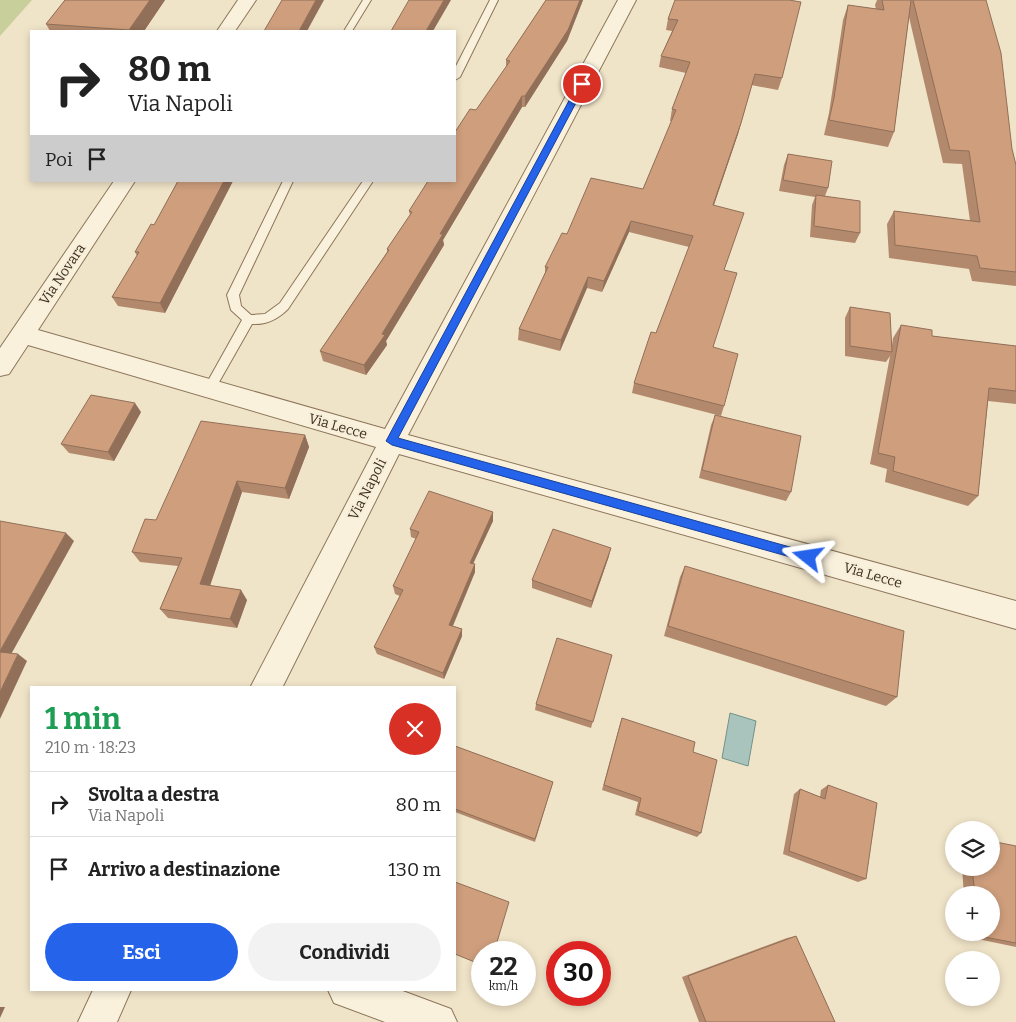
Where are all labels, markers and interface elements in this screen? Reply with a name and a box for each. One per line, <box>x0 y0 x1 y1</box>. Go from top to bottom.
text: 80 m <box>128 48 211 90</box>
icon: right <box>45 50 110 115</box>
pin <box>561 63 603 105</box>
icon: arrive <box>568 70 596 98</box>
text: Via Napoli <box>128 90 233 117</box>
icon: arrive <box>83 145 111 173</box>
text: Poi <box>45 148 73 171</box>
street label: Via Novara <box>36 240 89 308</box>
street label: Via Lecce <box>307 410 369 443</box>
street label: Via Napoli <box>345 456 390 523</box>
position arrow <box>781 530 833 582</box>
street label: Via Lecce <box>842 559 904 592</box>
text: 1 min <box>45 701 121 737</box>
button: close <box>389 703 441 755</box>
text: 210 m · 18:23 <box>45 738 136 757</box>
text: Svolta a destra <box>88 783 219 806</box>
icon: right <box>45 790 73 818</box>
text: 80 m <box>395 793 441 816</box>
text: Via Napoli <box>88 806 164 825</box>
map controls <box>945 821 1000 1006</box>
button: layers <box>945 821 1000 876</box>
icon: arrive <box>45 855 73 883</box>
text: Arrivo a destinazione <box>88 858 280 881</box>
text: 130 m <box>388 858 441 881</box>
button: + <box>945 886 1000 941</box>
button: Esci <box>45 923 238 981</box>
button: Condividi <box>248 923 441 981</box>
speed limit sign: 30 <box>546 941 611 1006</box>
button: − <box>945 951 1000 1006</box>
text: 22 <box>489 952 518 982</box>
text: km/h <box>489 979 518 993</box>

